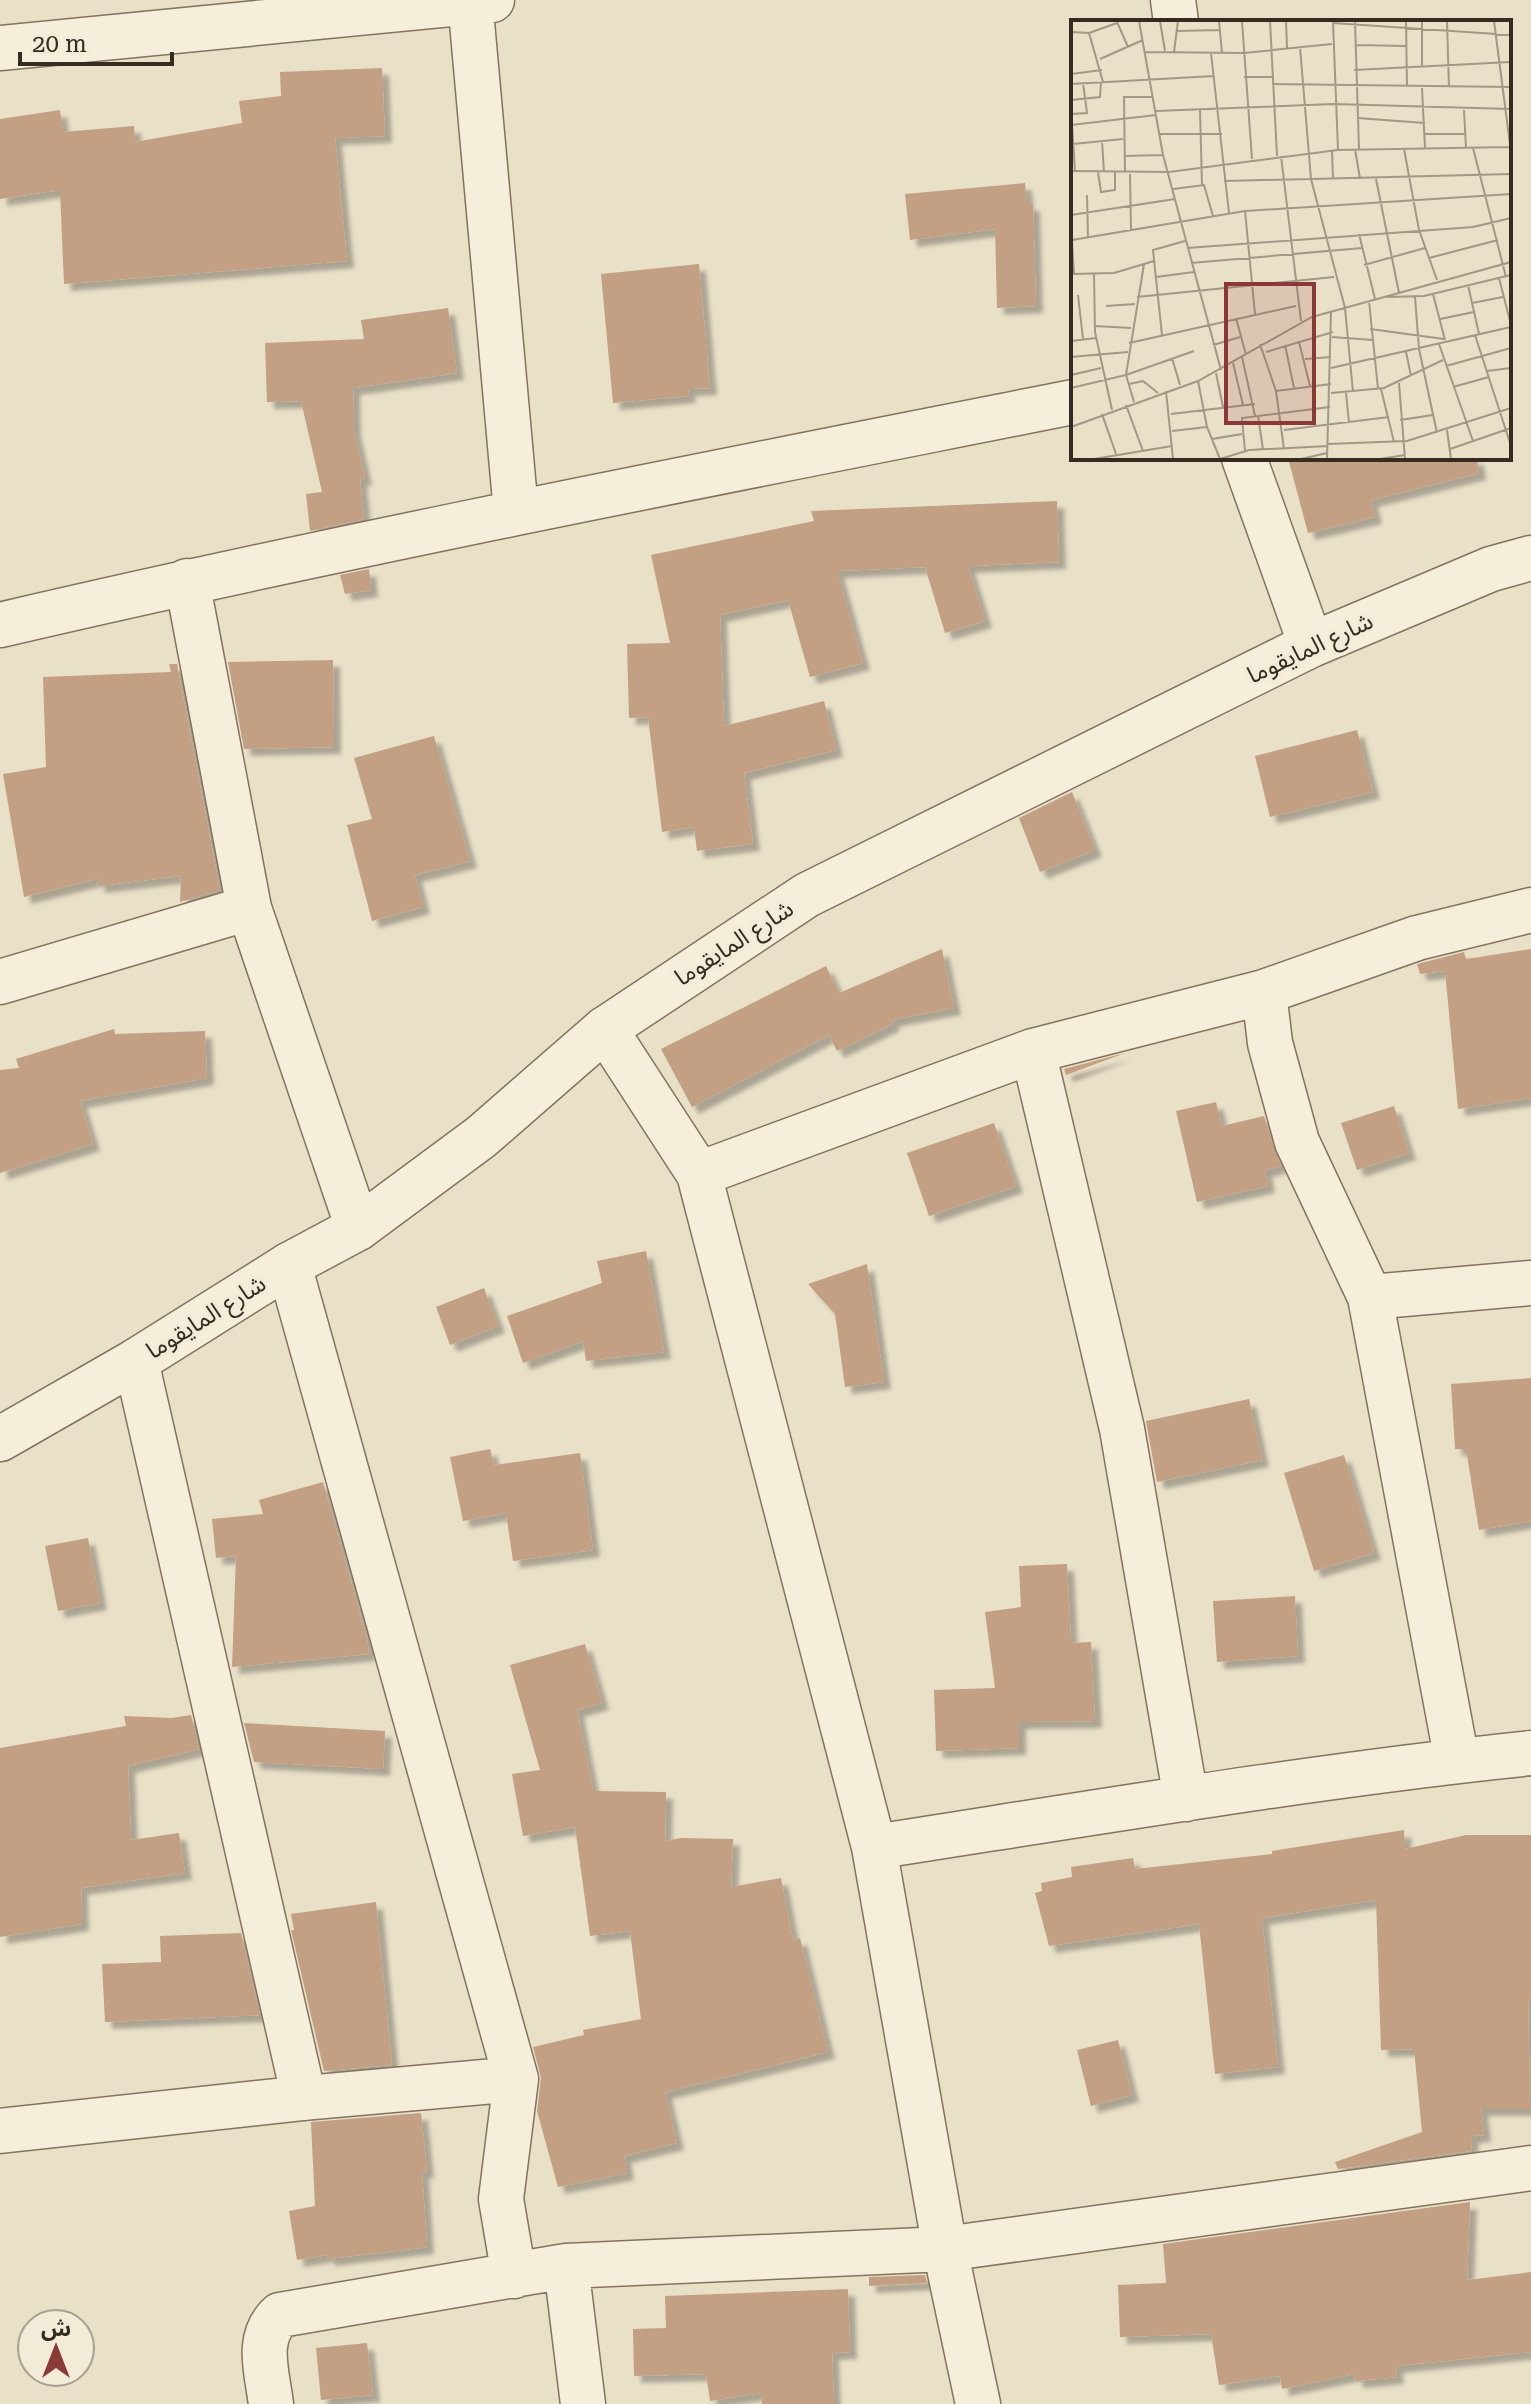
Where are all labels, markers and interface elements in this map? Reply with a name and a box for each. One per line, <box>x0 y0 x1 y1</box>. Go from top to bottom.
scale bar <box>20 16 172 66</box>
inset map <box>1071 20 1511 460</box>
text: 20 m <box>32 30 87 58</box>
street label: شارع المايقوما <box>1243 607 1379 692</box>
street label: شارع المايقوما <box>670 894 800 994</box>
street label: شارع المايقوما <box>141 1269 273 1367</box>
north arrow <box>16 2308 96 2388</box>
text: ش <box>41 2316 71 2341</box>

